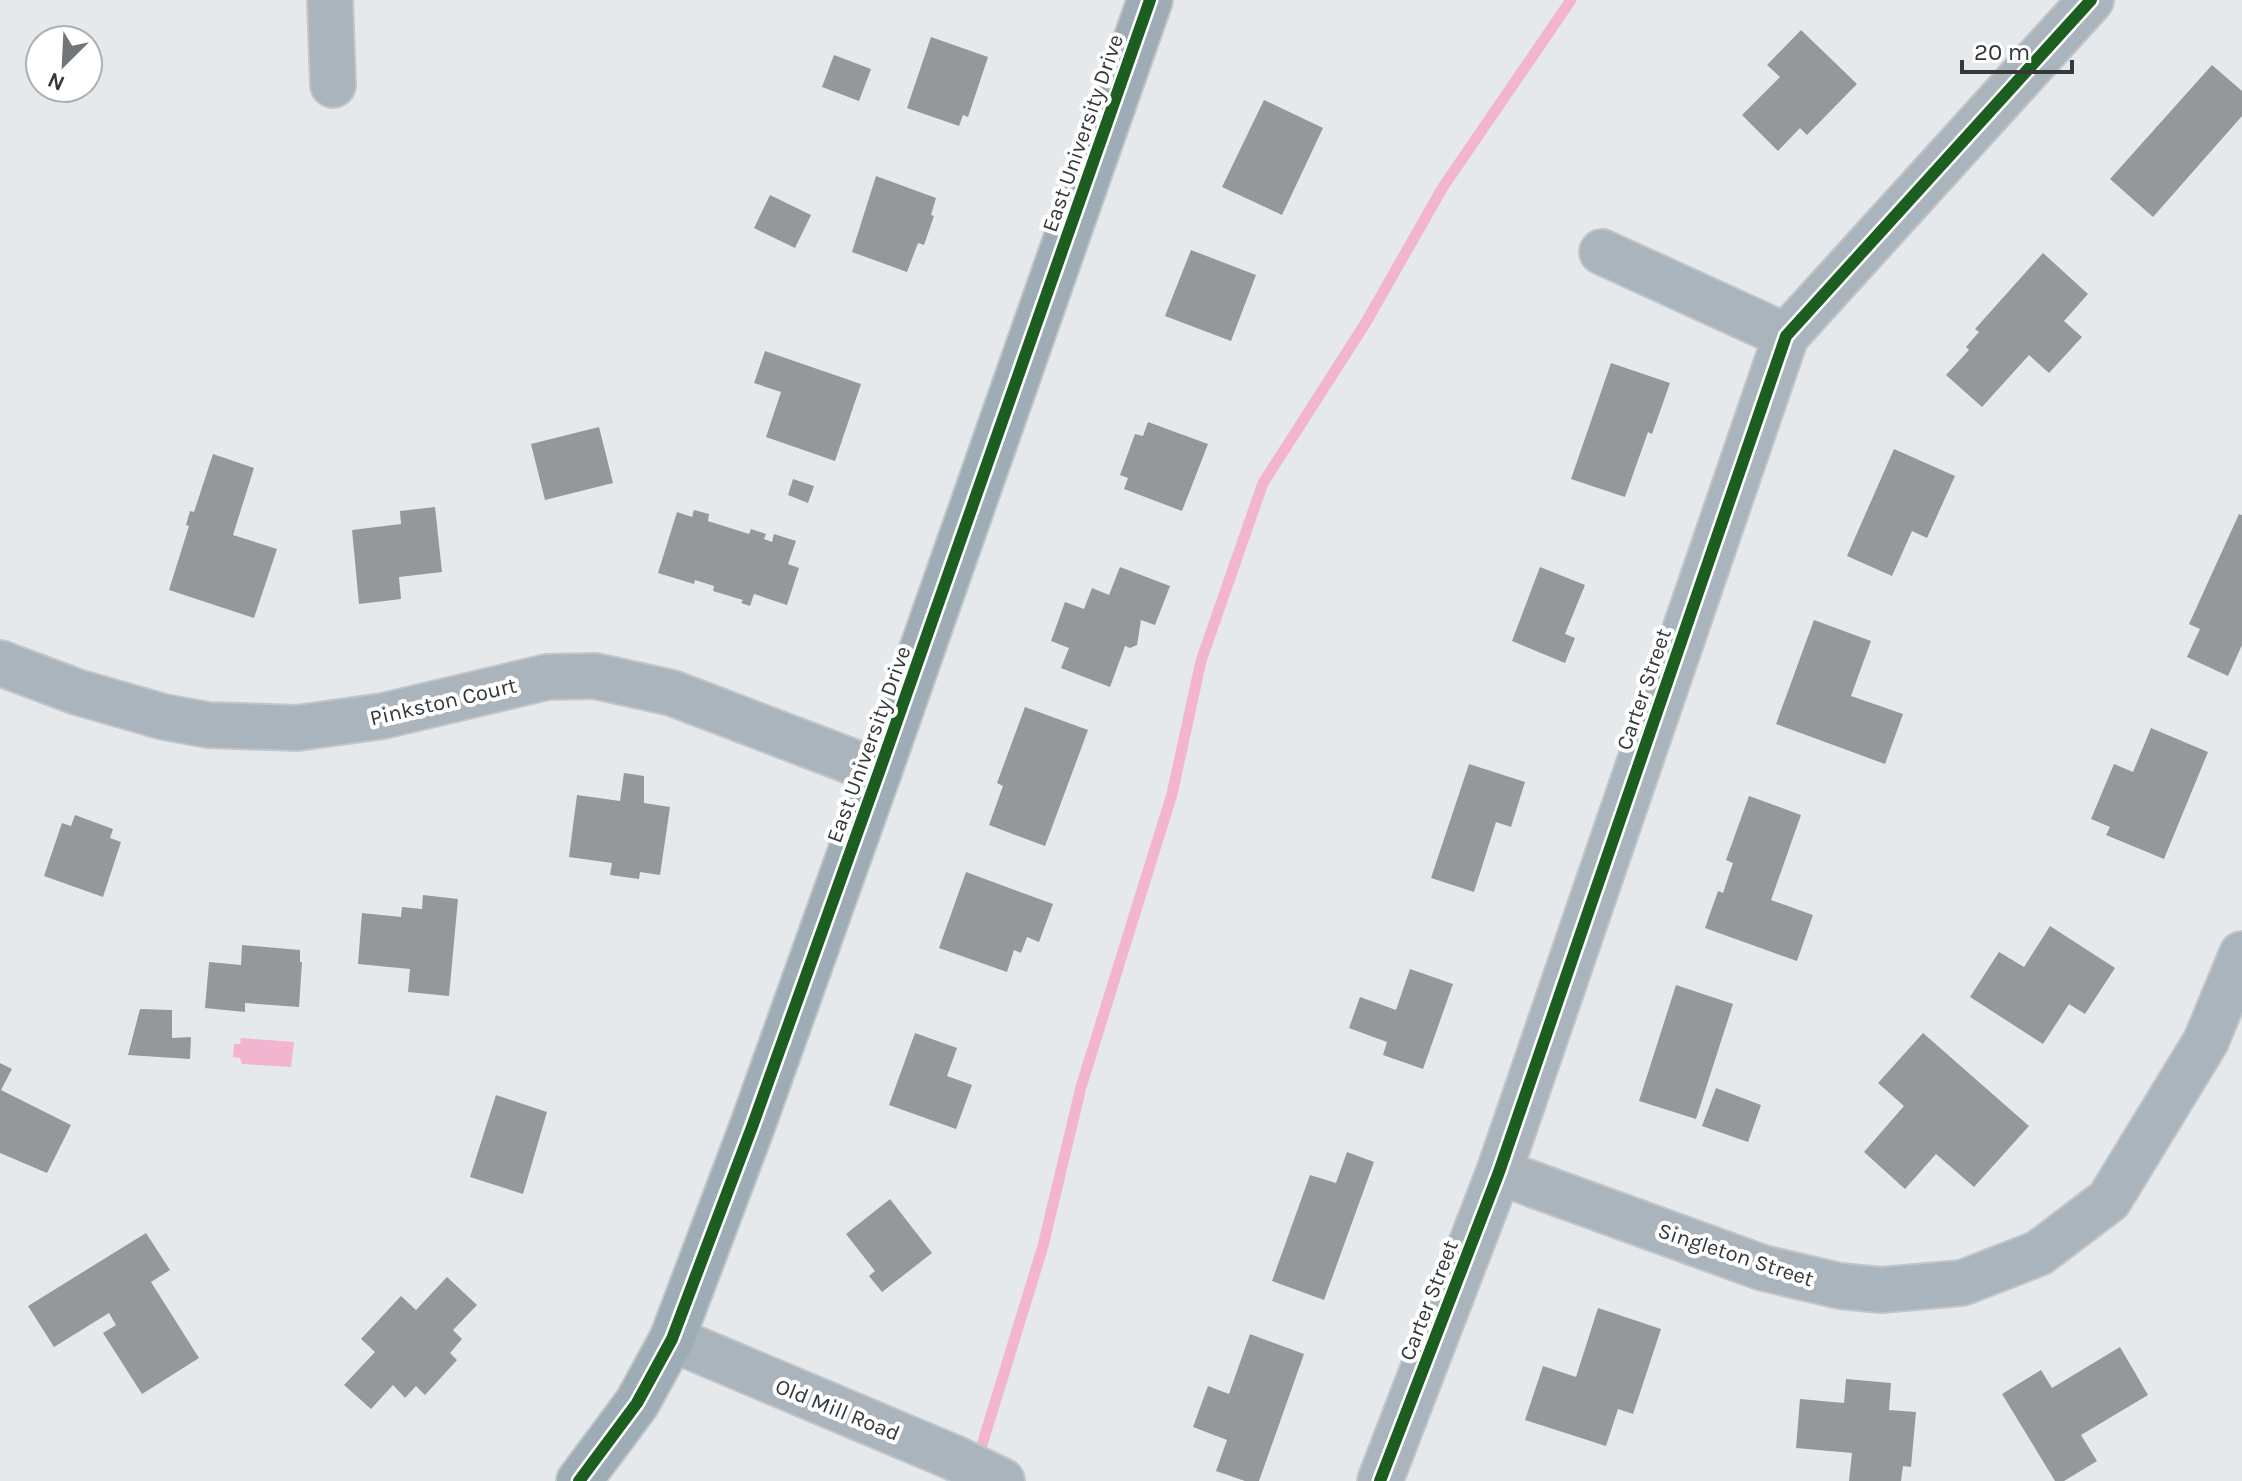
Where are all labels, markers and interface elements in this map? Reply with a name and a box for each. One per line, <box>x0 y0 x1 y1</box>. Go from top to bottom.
north arrow <box>24 24 104 104</box>
scale bar <box>1962 24 2072 74</box>
street label: East University Drive <box>1037 31 1129 236</box>
text: 20 m <box>1974 38 2030 66</box>
text: N <box>44 66 69 96</box>
street label: Carter Street <box>1611 625 1677 753</box>
street label: East University Drive <box>821 643 917 846</box>
street label: Pinkston Court <box>367 672 519 731</box>
street label: Singleton Street <box>1655 1218 1817 1292</box>
street label: Carter Street <box>1394 1237 1464 1364</box>
street label: Old Mill Road <box>772 1373 904 1447</box>

